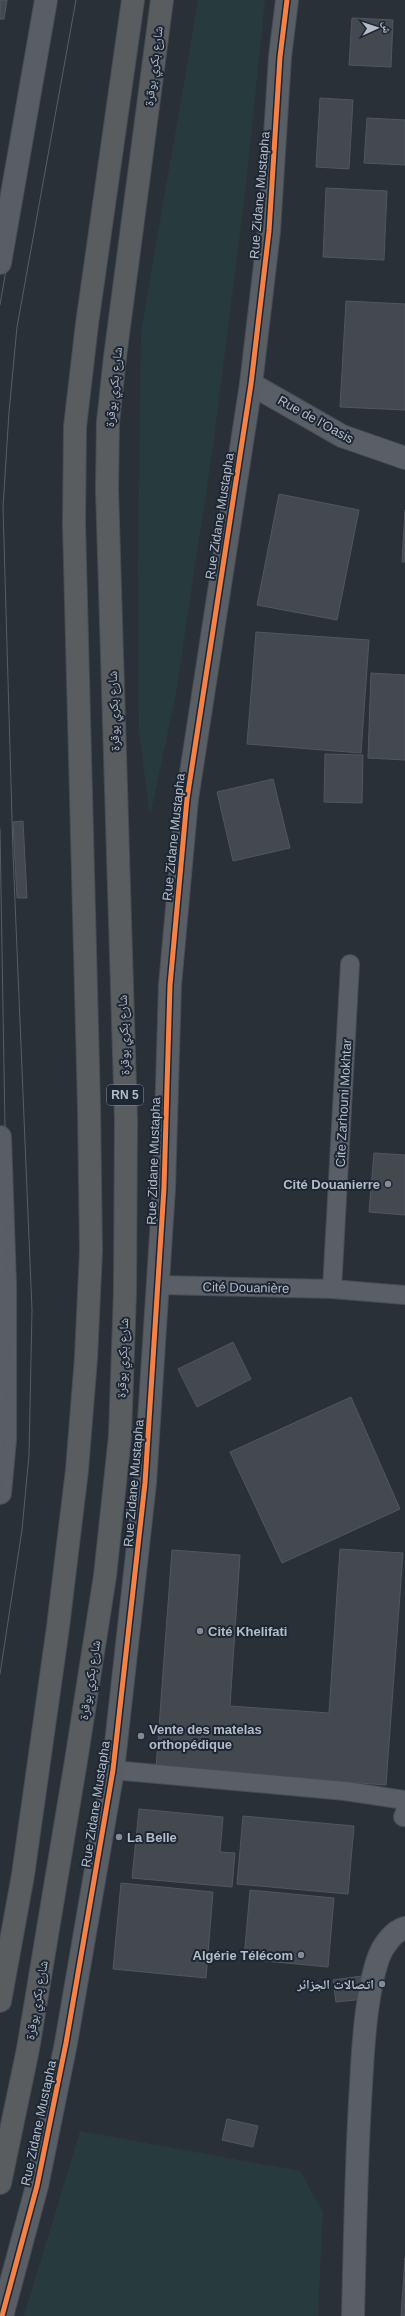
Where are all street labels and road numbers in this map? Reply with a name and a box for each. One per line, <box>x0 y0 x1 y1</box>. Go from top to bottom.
street label: شارع بكري بوقرة <box>141 25 169 107</box>
street label: Rue Zidane Mustapha <box>246 130 273 259</box>
street label: شارع بكري بوقرة <box>102 346 128 428</box>
street label: Rue de l'Oasis <box>275 392 357 447</box>
street label: Rue Zidane Mustapha <box>202 451 237 580</box>
street label: شارع بكري بوقرة <box>105 670 126 751</box>
street label: Rue Zidane Mustapha <box>159 772 188 901</box>
street label: شارع بكري بوقرة <box>115 994 136 1075</box>
street label: Cite Zarhouni Mokhtar <box>333 1038 354 1168</box>
road number: RN 5 <box>107 1085 143 1105</box>
street label: Rue Zidane Mustapha <box>144 1096 163 1225</box>
street label: Cité Douanière <box>203 1279 289 1296</box>
street label: شارع بكري بوقرة <box>114 1318 135 1399</box>
street label: Rue Zidane Mustapha <box>120 1418 147 1547</box>
street label: شارع بكري بوقرة <box>76 1639 106 1721</box>
street label: Rue Zidane Mustapha <box>78 1739 113 1868</box>
street label: شارع بكري بوقرة <box>22 1959 54 2042</box>
street label: Rue Zidane Mustapha <box>18 2058 59 2187</box>

